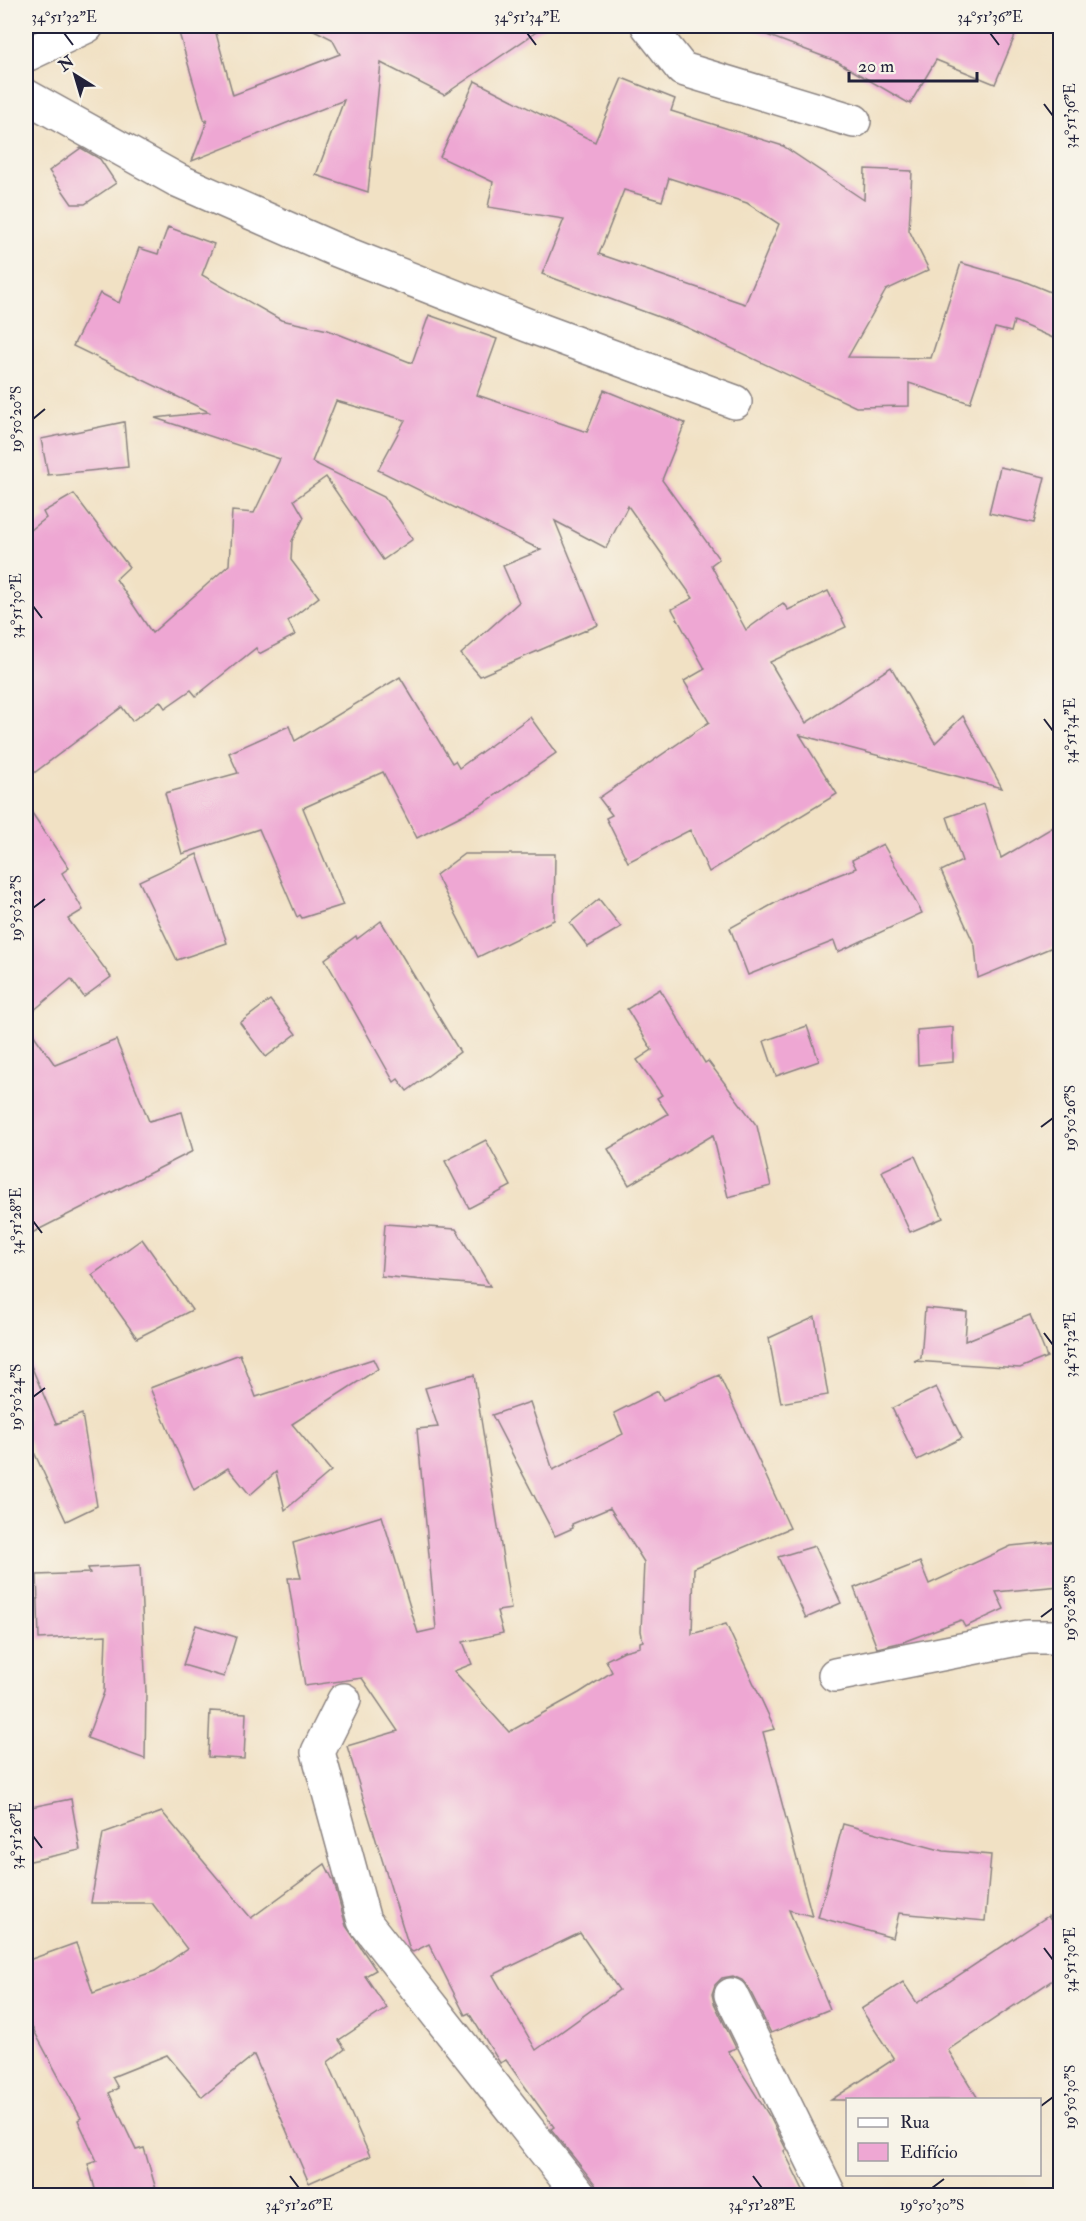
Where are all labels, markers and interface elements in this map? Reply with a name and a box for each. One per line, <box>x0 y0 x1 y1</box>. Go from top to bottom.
text: 34°51'32"E <box>31 8 97 27</box>
text: 34°51'34"E <box>494 8 560 27</box>
text: 34°51'36"E <box>957 8 1023 27</box>
north arrow <box>45 45 105 105</box>
scale bar <box>849 45 976 83</box>
text: N <box>54 51 79 77</box>
text: 20 m <box>858 55 894 78</box>
text: 34°51'36"E <box>1061 83 1080 149</box>
text: 19°50'20"S <box>7 386 26 452</box>
text: 34°51'30"E <box>7 573 26 639</box>
text: 34°51'34"E <box>1061 698 1080 764</box>
text: 19°50'22"S <box>7 875 26 941</box>
text: 19°50'26"S <box>1061 1085 1080 1151</box>
text: 34°51'28"E <box>7 1187 26 1254</box>
text: 34°51'32"E <box>1061 1312 1080 1378</box>
text: 19°50'24"S <box>7 1364 26 1430</box>
text: 19°50'28"S <box>1061 1575 1080 1641</box>
text: 34°51'26"E <box>7 1802 26 1870</box>
text: 34°51'30"E <box>1061 1927 1080 1993</box>
text: 19°50'30"S <box>1061 2065 1080 2129</box>
legend <box>846 2098 1041 2176</box>
text: Rua <box>900 2111 930 2134</box>
text: Edifício <box>900 2141 958 2164</box>
text: 34°51'26"E <box>265 2196 333 2215</box>
text: 34°51'28"E <box>729 2196 796 2215</box>
text: 19°50'30"S <box>900 2196 964 2215</box>

